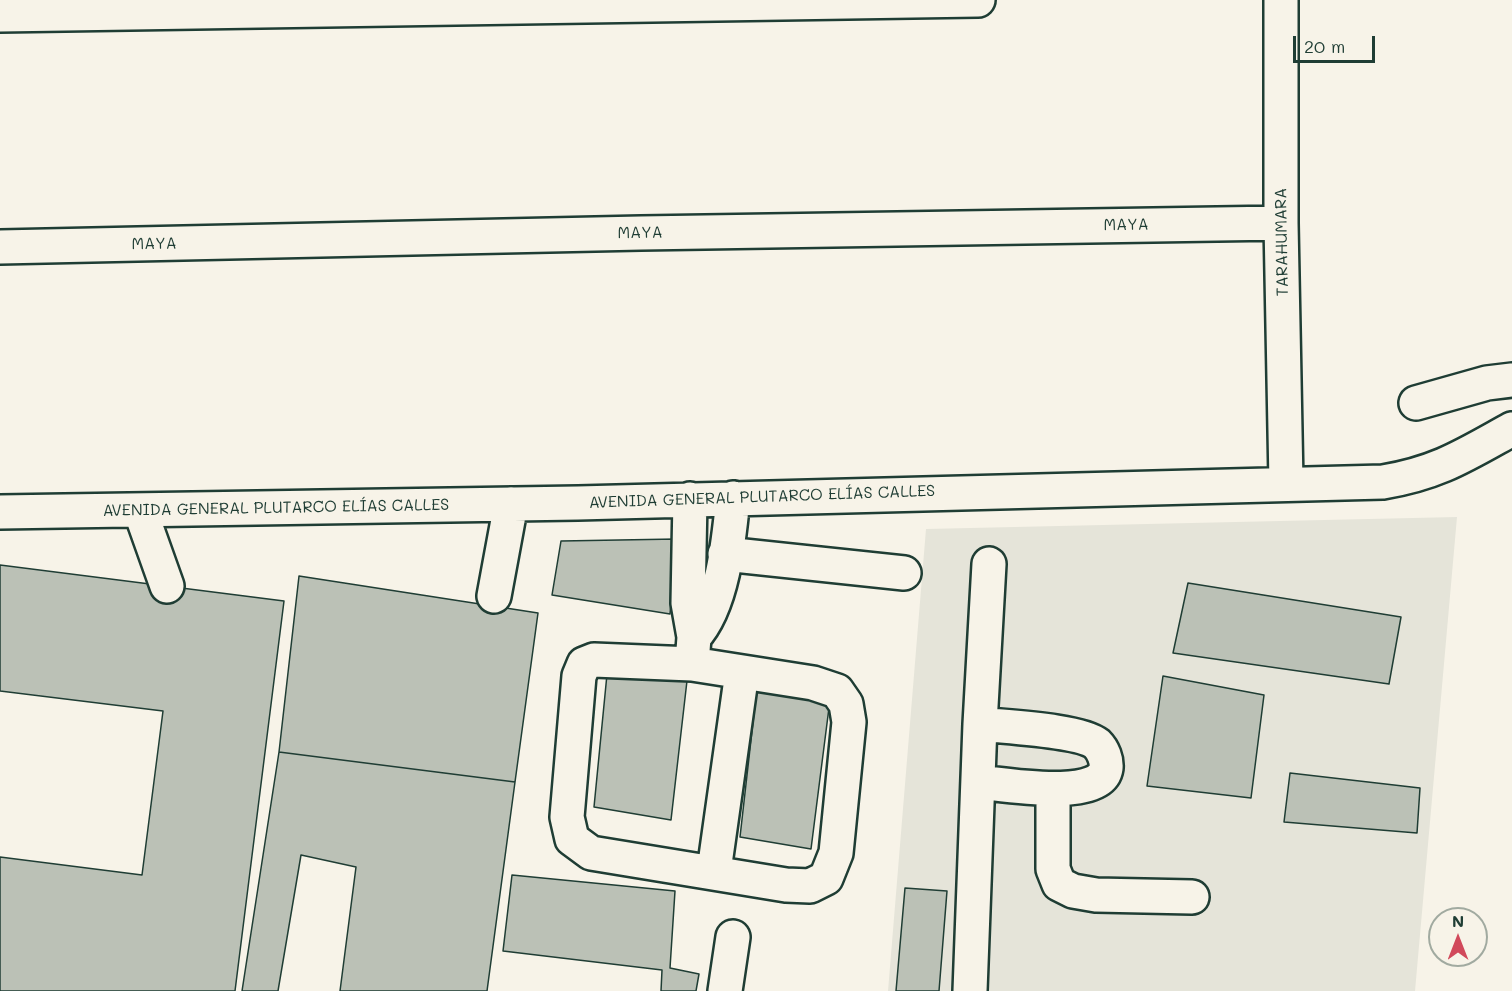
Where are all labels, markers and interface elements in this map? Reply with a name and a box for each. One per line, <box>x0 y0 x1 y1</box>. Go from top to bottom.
scale bar <box>1296 24 1378 62</box>
text: 20 m <box>1304 34 1345 58</box>
street label: TARAHUMARA <box>1271 188 1293 296</box>
street label: MAYA <box>1103 215 1149 235</box>
street label: MAYA <box>617 223 663 243</box>
street label: MAYA <box>131 234 177 254</box>
street label: AVENIDA GENERAL PLUTARCO ELÍAS CALLES <box>588 481 936 513</box>
street label: AVENIDA GENERAL PLUTARCO ELÍAS CALLES <box>103 495 449 521</box>
north arrow <box>1428 907 1488 967</box>
text: N <box>1452 910 1464 931</box>

